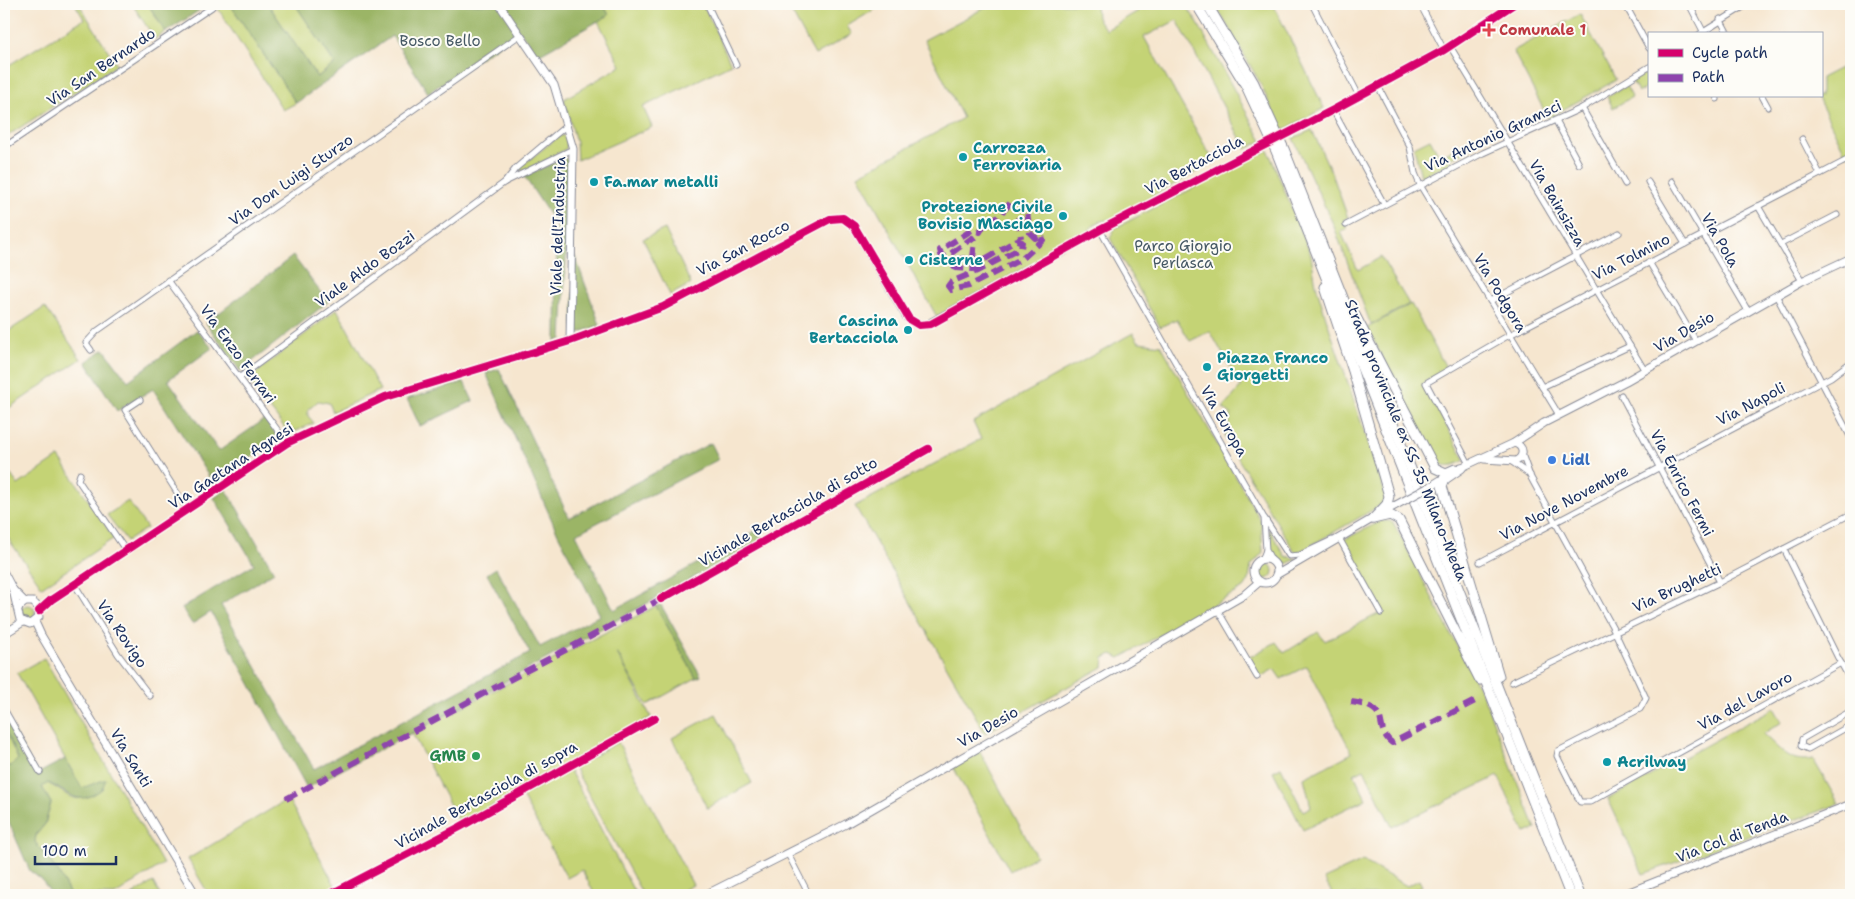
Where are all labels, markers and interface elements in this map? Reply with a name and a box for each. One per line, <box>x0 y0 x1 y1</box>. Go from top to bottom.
place label: Comunale 1 <box>1499 20 1587 40</box>
street label: Via San Bernardo <box>43 23 159 111</box>
marker: Comunale 1 <box>1483 24 1495 36</box>
park label: Bosco Bello <box>399 31 481 51</box>
legend <box>1648 32 1822 98</box>
text: Cycle path <box>1692 43 1768 63</box>
text: Path <box>1692 67 1725 87</box>
street label: Via Antonio Gramsci <box>1421 95 1565 177</box>
street label: Via Don Luigi Sturzo <box>225 129 357 231</box>
street label: Via Bertacciola <box>1141 130 1247 199</box>
place label: Carrozza Ferroviaria <box>973 138 1062 175</box>
marker: Carrozza Ferroviaria <box>957 151 969 163</box>
street label: Viale dell'Industria <box>546 155 570 296</box>
street label: Via Bainsizza <box>1524 156 1590 251</box>
place label: Fa.mar metalli <box>604 172 718 192</box>
marker: Fa.mar metalli <box>588 176 600 188</box>
place label: Protezione Civile Bovisio Masciago <box>918 197 1053 234</box>
street label: Via Pola <box>1696 209 1744 271</box>
marker: Protezione Civile Bovisio Masciago <box>1057 210 1069 222</box>
street label: Via San Rocco <box>693 215 793 281</box>
street label: Viale Aldo Bozzi <box>311 226 419 312</box>
street label: Via Tolmino <box>1589 229 1673 285</box>
park label: Parco Giorgio Perlasca <box>1134 236 1232 273</box>
place label: Cisterne <box>919 250 983 270</box>
street label: Via Podgora <box>1469 250 1532 337</box>
marker: Cisterne <box>903 254 915 266</box>
street label: Strada provinciale ex SS 35 Milano-Meda <box>1340 296 1472 584</box>
street label: Via Enzo Ferrari <box>195 300 281 408</box>
street label: Via Desio <box>1650 307 1718 357</box>
place label: Cascina Bertacciola <box>809 311 899 348</box>
marker: Cascina Bertacciola <box>902 324 914 336</box>
place label: Piazza Franco Giorgetti <box>1217 348 1328 385</box>
marker: Piazza Franco Giorgetti <box>1201 361 1213 373</box>
street label: Via Napoli <box>1713 377 1789 431</box>
street label: Via Europa <box>1196 382 1253 461</box>
street label: Via Gaetana Agnesi <box>165 418 297 514</box>
street label: Via Enrico Fermi <box>1645 426 1719 540</box>
place label: Lidl <box>1562 450 1590 470</box>
street label: Vicinale Bertasciola di sotto <box>695 452 881 572</box>
marker: Lidl <box>1546 454 1558 466</box>
street label: Via Nove Novembre <box>1496 461 1632 545</box>
street label: Via Brughetti <box>1629 559 1725 617</box>
street label: Via Rovigo <box>92 596 152 672</box>
street label: Via del Lavoro <box>1694 667 1796 735</box>
street label: Via Desio <box>954 702 1022 752</box>
street label: Via Santi <box>106 725 156 791</box>
street label: Vicinale Bertasciola di sopra <box>391 736 581 854</box>
place label: GMB <box>429 746 466 766</box>
marker: GMB <box>470 750 482 762</box>
place label: Acrilway <box>1617 752 1686 772</box>
marker: Acrilway <box>1601 756 1613 768</box>
street label: Via Col di Tenda <box>1673 806 1792 868</box>
scale bar <box>35 834 116 866</box>
text: 100 m <box>42 841 87 861</box>

